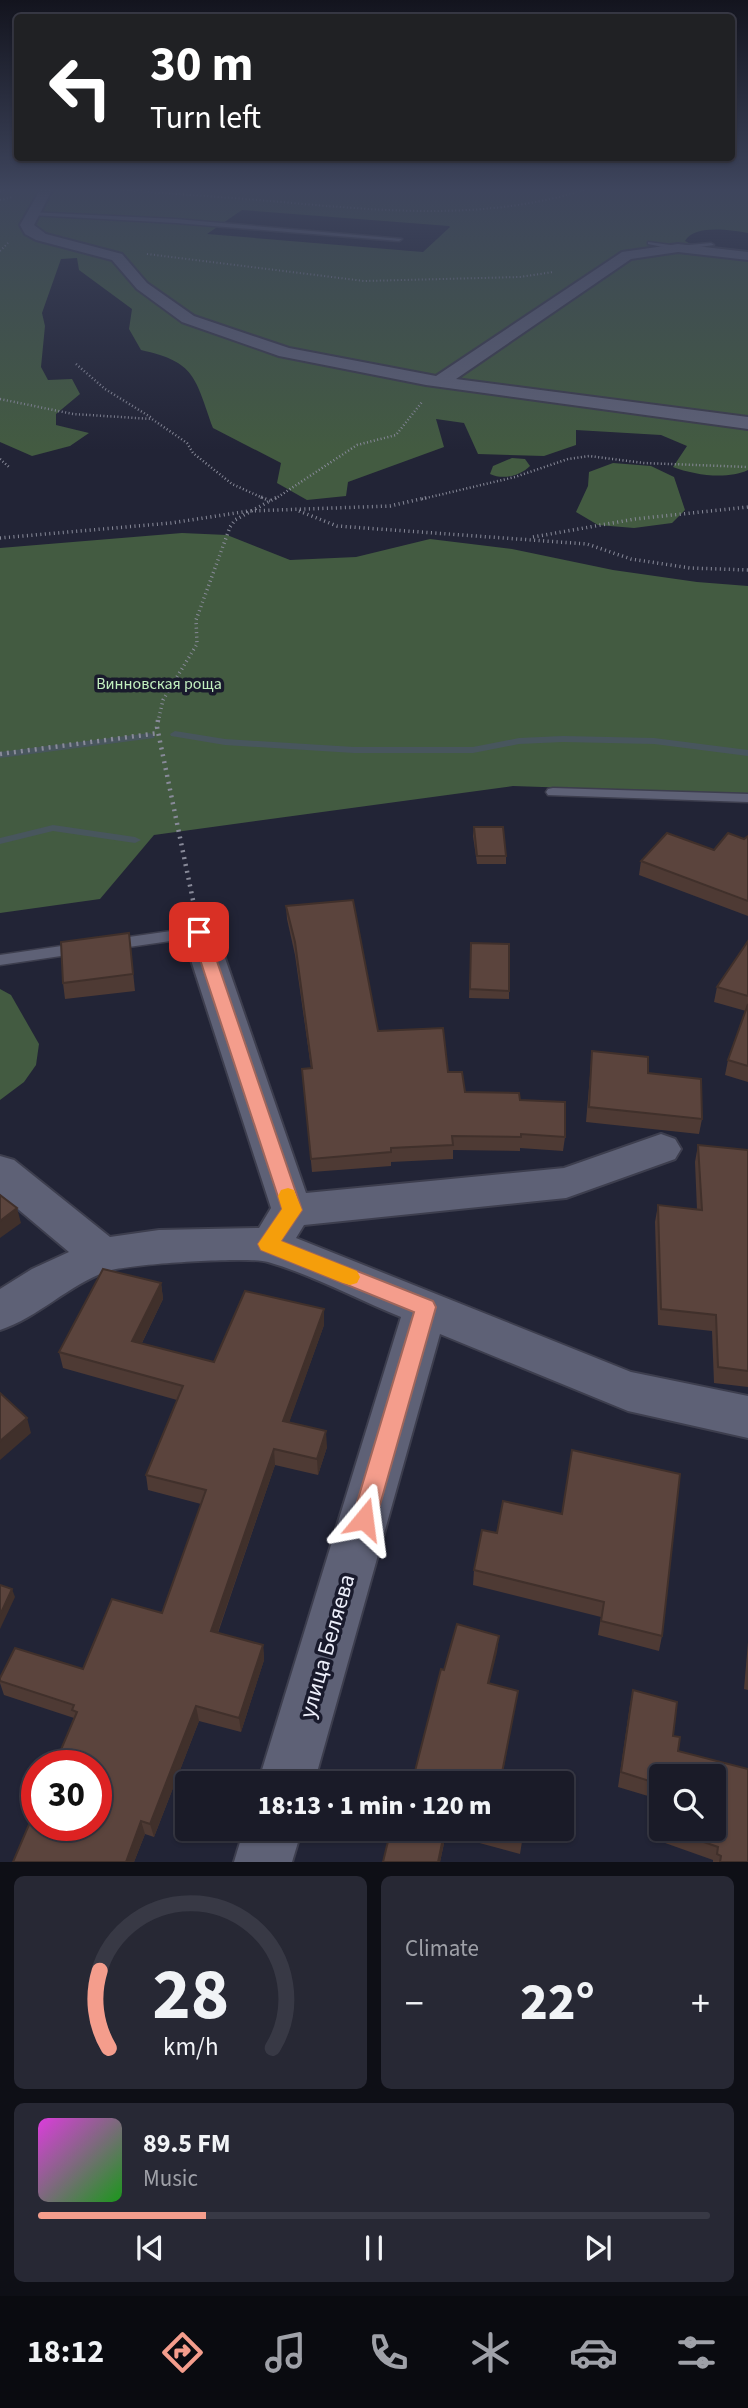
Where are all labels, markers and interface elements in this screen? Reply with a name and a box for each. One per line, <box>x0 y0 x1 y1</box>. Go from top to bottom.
text: 30 m <box>150 30 254 100</box>
icon: left <box>35 42 126 133</box>
text: Turn left <box>150 95 261 141</box>
park label: Винновская роща <box>96 673 222 695</box>
pin <box>169 902 229 962</box>
icon: arrive <box>180 913 218 951</box>
position arrow <box>327 1482 401 1556</box>
street label: улица Беляева <box>291 1570 363 1722</box>
speed limit sign: 30 <box>21 1750 112 1841</box>
map controls <box>649 1764 726 1841</box>
button: search <box>649 1764 726 1841</box>
text: 18:13 · 1 min · 120 m <box>258 1787 491 1824</box>
text: Climate <box>405 1932 479 1965</box>
text: 28 <box>152 1944 229 2048</box>
text: 22° <box>520 1966 595 2040</box>
text: − <box>405 1977 424 2031</box>
text: + <box>691 1977 710 2031</box>
text: km/h <box>163 2029 218 2065</box>
text: 89.5 FM <box>143 2125 231 2162</box>
text: Music <box>143 2162 198 2195</box>
icon: previous <box>131 2229 169 2267</box>
icon: pause <box>355 2229 393 2267</box>
icon: next <box>579 2229 617 2267</box>
icon: directions <box>158 2328 207 2377</box>
icon: music <box>261 2328 310 2377</box>
icon: phone <box>364 2328 413 2377</box>
icon: climate <box>466 2328 515 2377</box>
icon: car <box>569 2328 618 2377</box>
icon: filters <box>672 2328 721 2377</box>
text: 18:12 <box>27 2329 104 2375</box>

